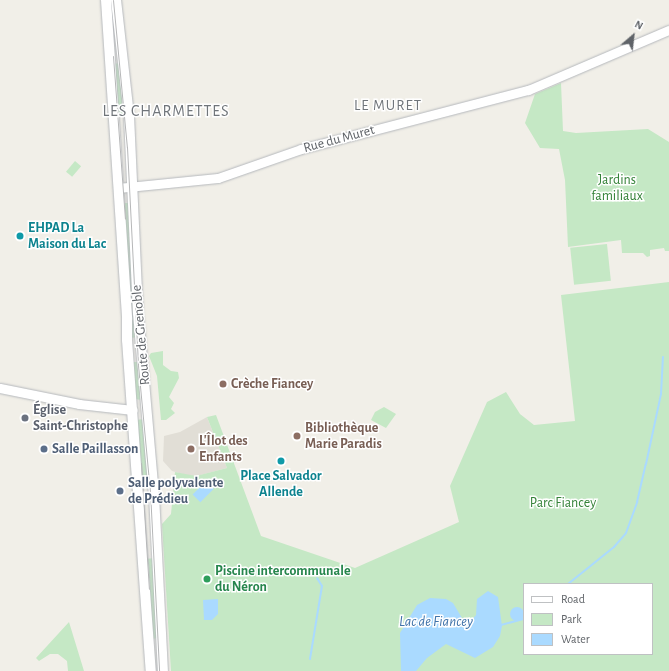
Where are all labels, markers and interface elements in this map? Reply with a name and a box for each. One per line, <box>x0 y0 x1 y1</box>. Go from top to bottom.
north arrow <box>613 16 653 56</box>
text: N <box>633 18 645 32</box>
district label: LE MURET <box>354 97 422 115</box>
district label: LES CHARMETTES <box>102 101 230 121</box>
street label: Rue du Muret <box>301 121 377 157</box>
park label: Jardins familiaux <box>591 172 643 204</box>
place label: EHPAD La Maison du Lac <box>28 220 106 252</box>
marker: EHPAD La Maison du Lac <box>15 231 25 241</box>
street label: Route de Grenoble <box>128 284 154 386</box>
place label: Crèche Fiancey <box>231 376 313 392</box>
marker: Crèche Fiancey <box>218 379 228 389</box>
place label: Église Saint-Christophe <box>33 402 128 434</box>
marker: Église Saint-Christophe <box>20 413 30 423</box>
place label: Bibliothèque Marie Paradis <box>305 420 382 452</box>
marker: Bibliothèque Marie Paradis <box>292 431 302 441</box>
place label: L'Îlot des Enfants <box>199 433 248 466</box>
place label: Salle Paillasson <box>52 441 138 457</box>
marker: Salle Paillasson <box>39 444 49 454</box>
marker: L'Îlot des Enfants <box>186 444 196 454</box>
marker: Place Salvador Allende <box>276 456 286 466</box>
place label: Place Salvador Allende <box>240 468 322 500</box>
place label: Salle polyvalente de Prédieu <box>128 475 223 508</box>
marker: Salle polyvalente de Prédieu <box>115 486 125 496</box>
park label: Parc Fiancey <box>530 495 596 511</box>
place label: Piscine intercommunale du Néron <box>215 563 351 596</box>
marker: Piscine intercommunale du Néron <box>202 574 212 584</box>
legend <box>523 583 653 655</box>
text: Road <box>561 593 585 605</box>
water label: Lac de Fiancey <box>399 613 473 631</box>
text: Park <box>561 613 582 625</box>
text: Water <box>561 633 590 645</box>

